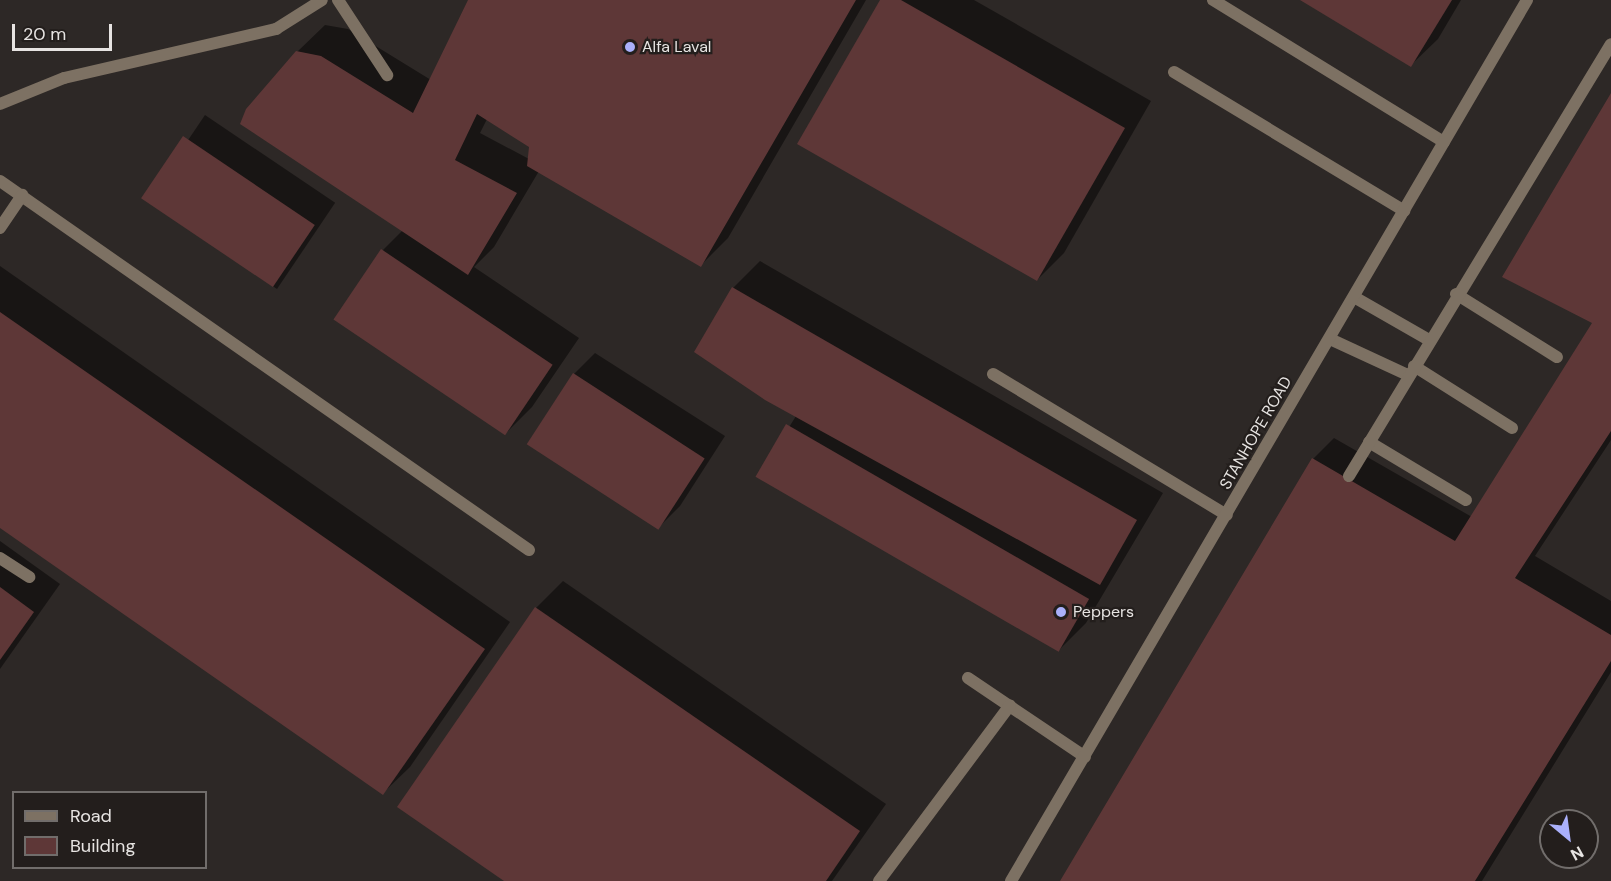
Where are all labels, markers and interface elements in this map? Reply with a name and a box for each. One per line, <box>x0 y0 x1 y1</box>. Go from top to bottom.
scale bar <box>15 12 116 50</box>
text: 20 m <box>23 22 66 46</box>
place label: Alfa Laval <box>642 37 711 57</box>
marker: Alfa Laval <box>623 40 637 54</box>
street label: STANHOPE ROAD <box>1216 373 1296 493</box>
place label: Peppers <box>1073 602 1134 622</box>
marker: Peppers <box>1054 605 1068 619</box>
legend <box>12 791 207 869</box>
text: Road <box>70 804 112 828</box>
north arrow <box>1539 809 1599 869</box>
text: Building <box>70 834 135 858</box>
text: N <box>1567 841 1587 865</box>

